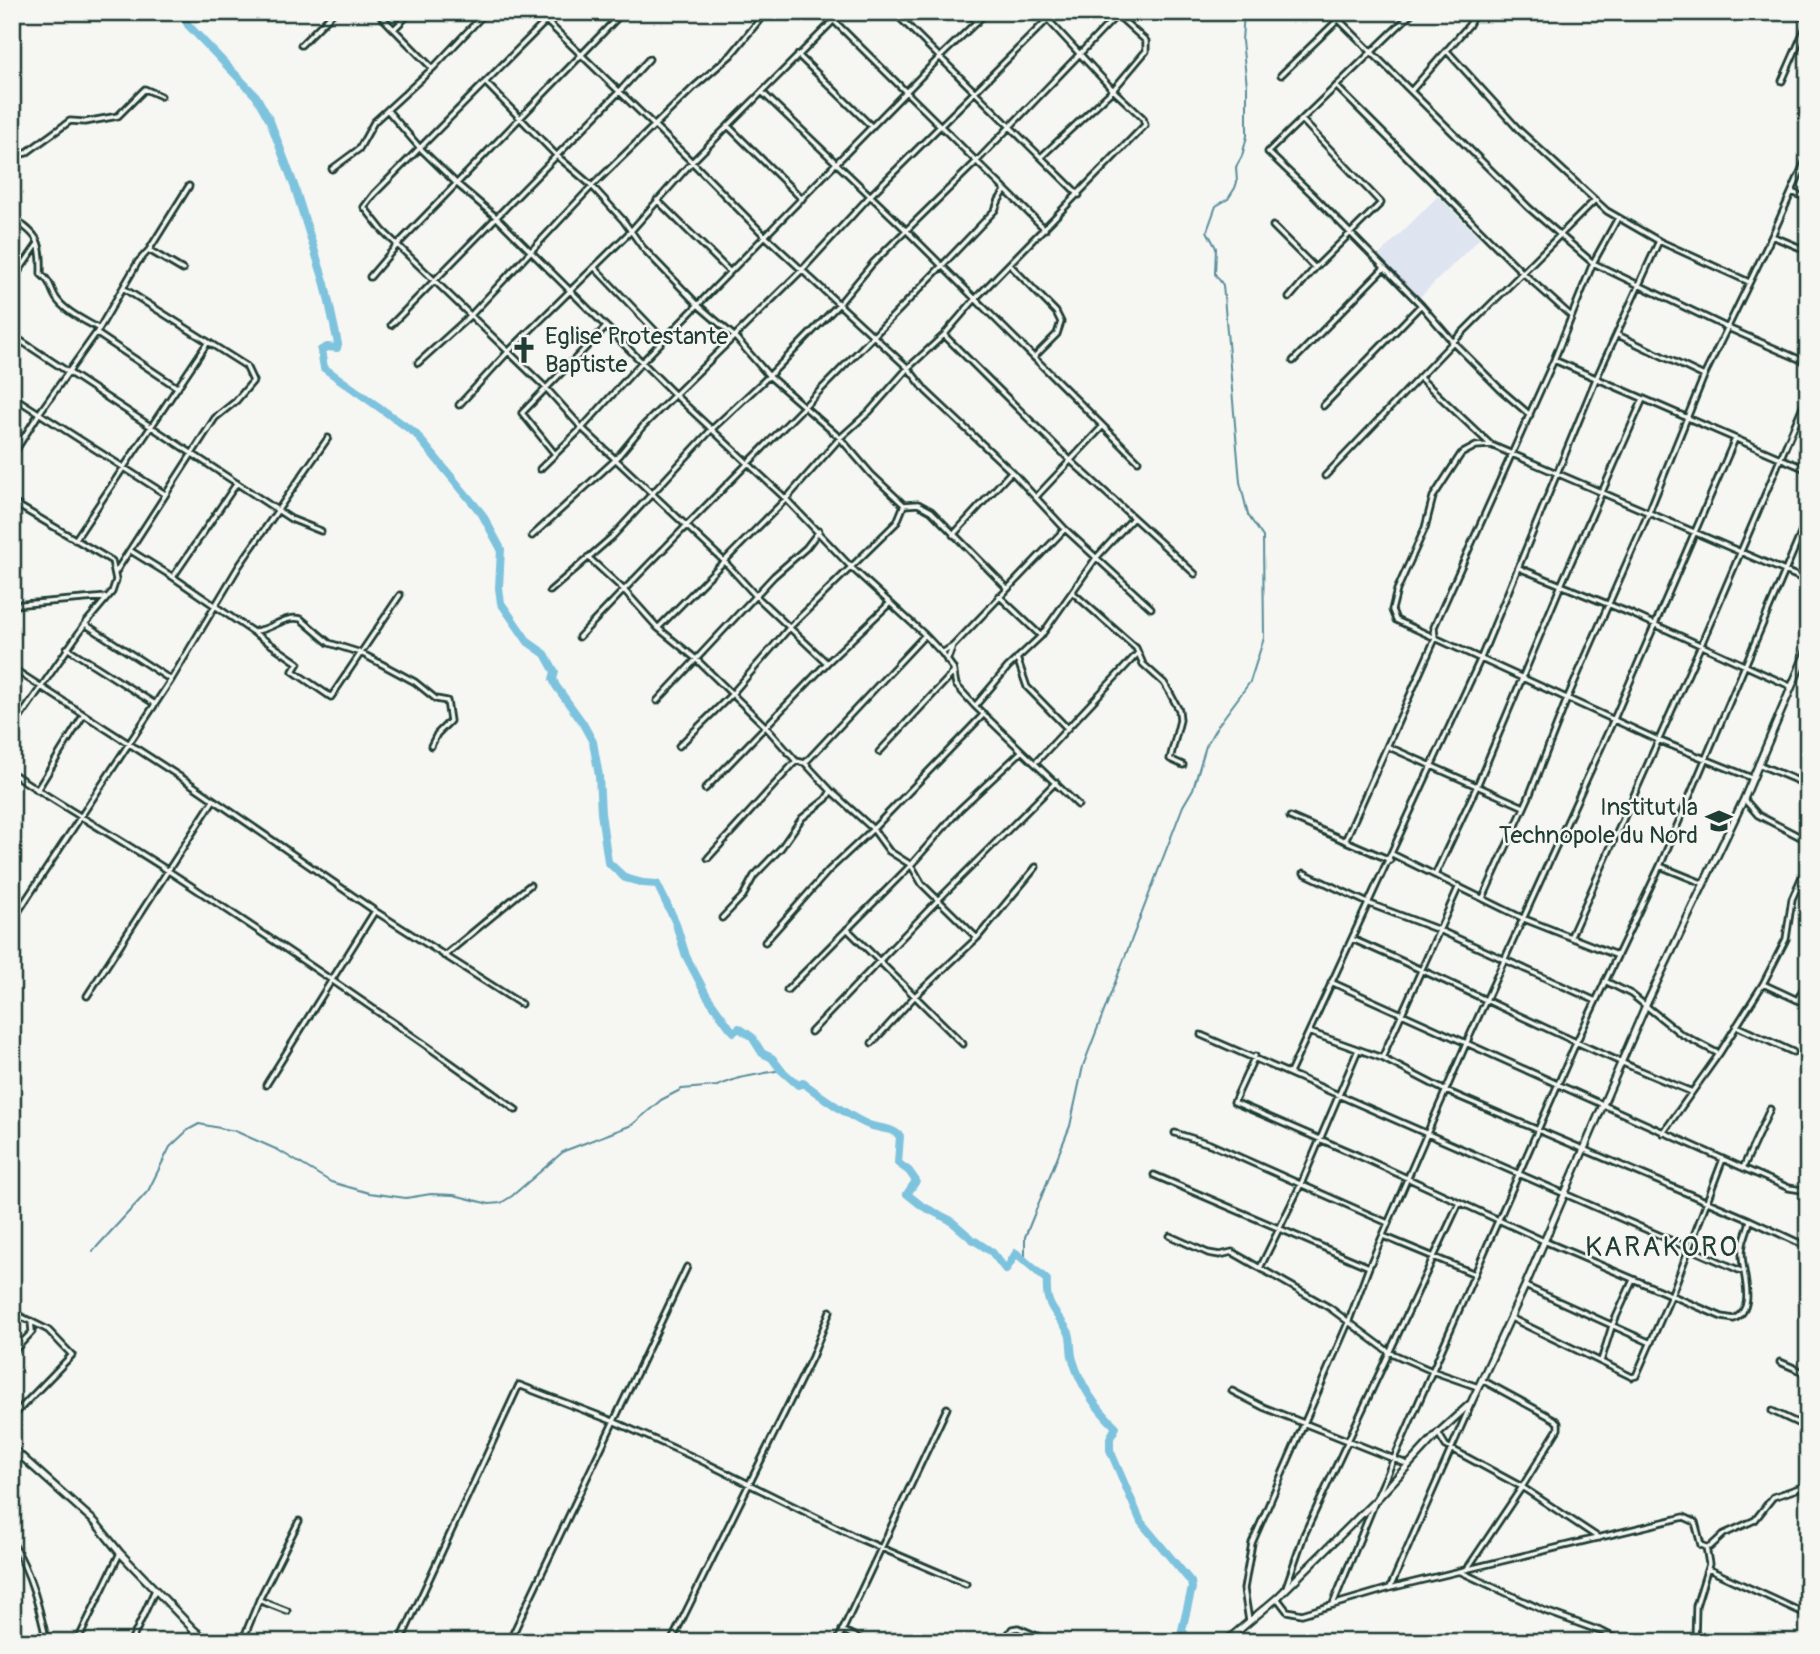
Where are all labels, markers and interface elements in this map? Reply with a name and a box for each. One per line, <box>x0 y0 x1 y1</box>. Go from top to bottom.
place label: Eglise Protestante Baptiste <box>545 322 728 379</box>
church icon: Eglise Protestante Baptiste <box>509 335 539 365</box>
place label: Institut la Technopole du Nord <box>1499 793 1698 850</box>
school or university icon: Institut la Technopole du Nord <box>1704 806 1734 836</box>
district label: KARAKORO <box>1585 1230 1739 1265</box>

